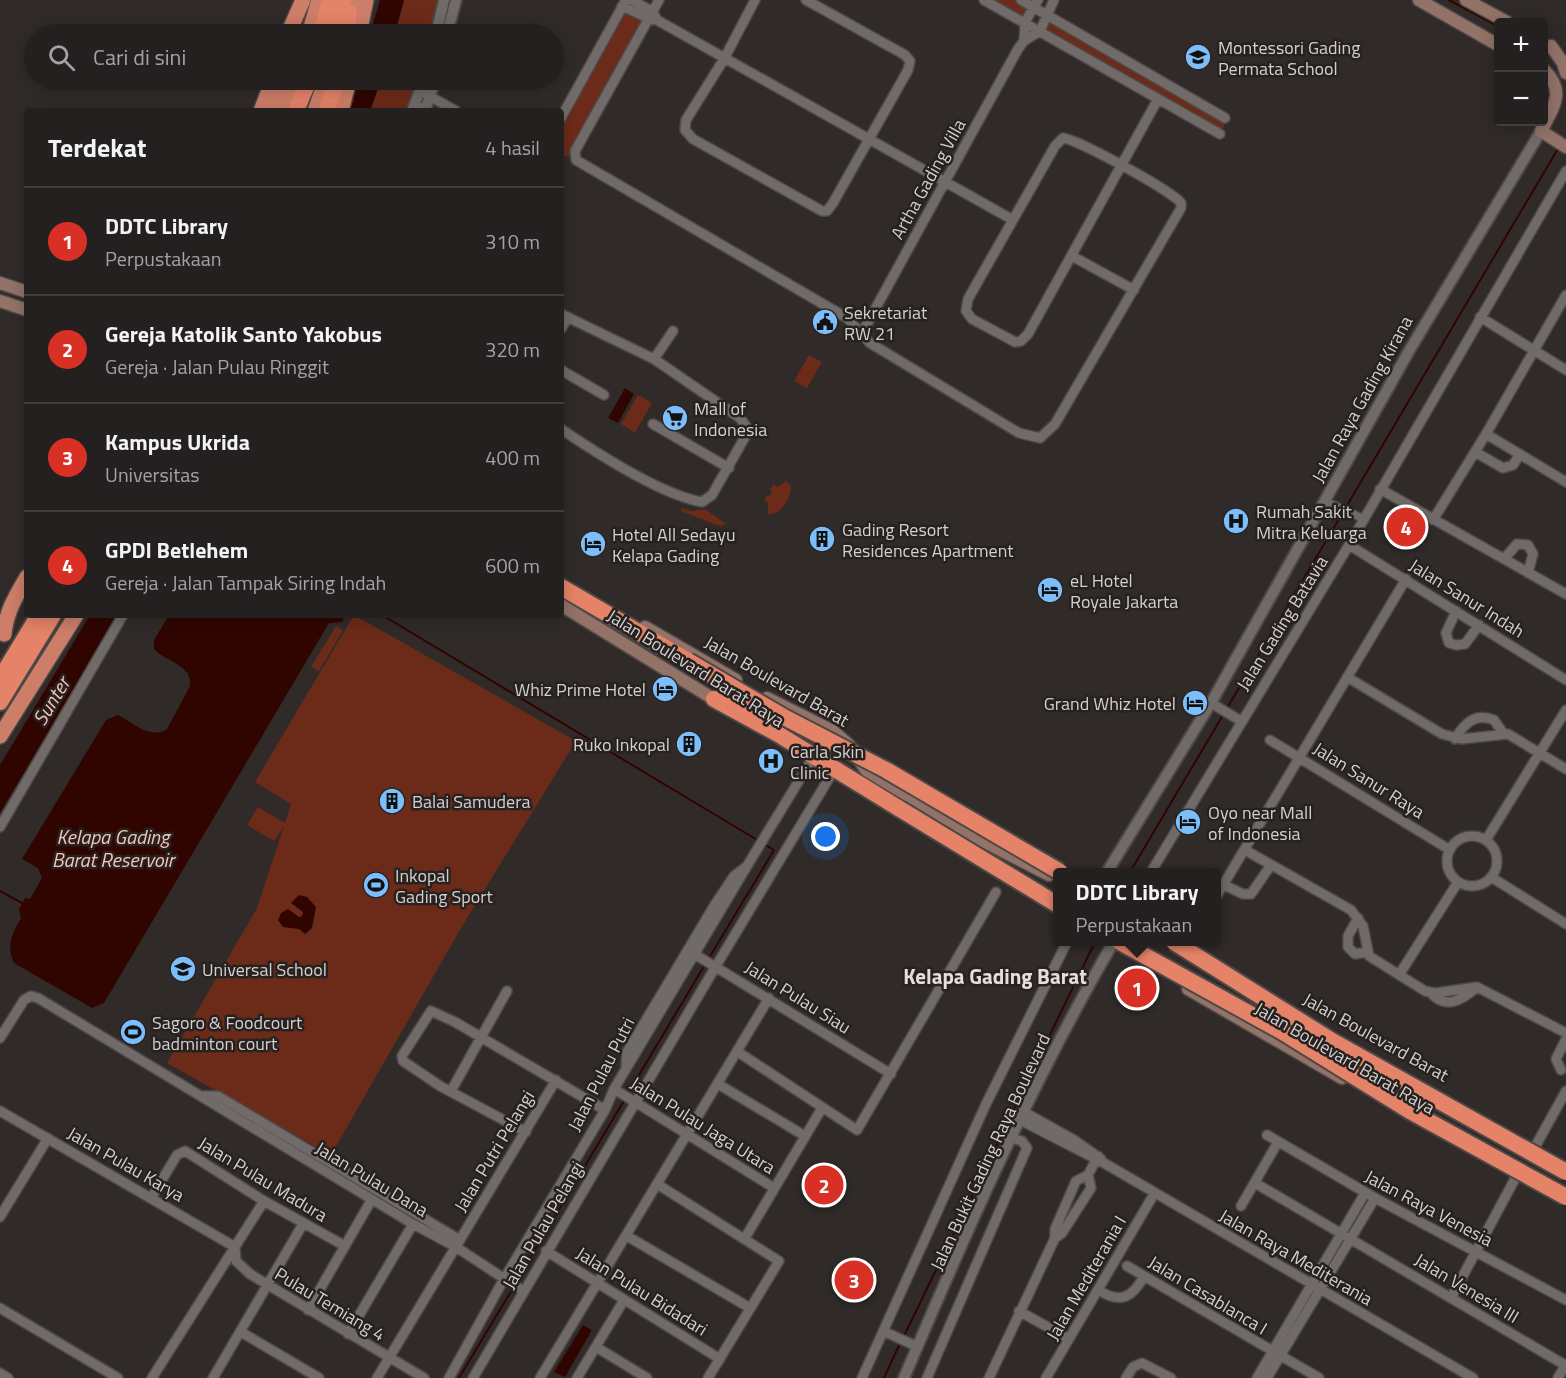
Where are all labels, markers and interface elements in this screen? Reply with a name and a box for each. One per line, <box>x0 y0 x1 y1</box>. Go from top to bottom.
map controls <box>1494 18 1548 126</box>
button: + <box>1494 18 1548 72</box>
search box <box>24 24 564 90</box>
place label: Montessori Gading Permata School <box>1218 34 1360 82</box>
text: Cari di sini <box>93 40 186 74</box>
icon: search <box>45 41 78 74</box>
school or university icon: Montessori Gading Permata School <box>1183 42 1213 72</box>
button: − <box>1494 72 1548 126</box>
street label: Artha Gading Villa <box>884 114 972 244</box>
text: Terdekat <box>48 128 147 167</box>
text: 4 hasil <box>485 132 540 163</box>
text: DDTC Library <box>105 209 228 243</box>
text: 1 <box>62 226 73 257</box>
text: 310 m <box>485 226 540 257</box>
text: Perpustakaan <box>105 243 222 274</box>
place label: Sekretariat RW 21 <box>844 299 928 347</box>
public building icon: Sekretariat RW 21 <box>810 307 840 337</box>
street label: Jalan Raya Gading Kirana <box>1305 311 1419 487</box>
text: Gereja Katolik Santo Yakobus <box>105 317 382 351</box>
text: 2 <box>62 334 73 365</box>
text: 320 m <box>485 334 540 365</box>
text: Gereja · Jalan Pulau Ringgit <box>105 351 329 382</box>
place label: Mall of Indonesia <box>694 395 767 443</box>
supermarket icon: Mall of Indonesia <box>660 403 690 433</box>
text: Kampus Ukrida <box>105 425 250 459</box>
text: 3 <box>62 442 73 473</box>
text: 400 m <box>485 442 540 473</box>
text: Universitas <box>105 459 199 490</box>
place label: Rumah Sakit Mitra Keluarga <box>1256 498 1367 546</box>
pin: 4 <box>1386 504 1426 550</box>
hospital icon: Rumah Sakit Mitra Keluarga <box>1221 506 1251 536</box>
place label: Gading Resort Residences Apartment <box>842 516 1014 564</box>
place label: Hotel All Sedayu Kelapa Gading <box>612 521 736 569</box>
building icon: Gading Resort Residences Apartment <box>807 524 837 554</box>
hotel icon: Hotel All Sedayu Kelapa Gading <box>578 529 608 559</box>
text: GPDI Betlehem <box>105 533 248 567</box>
text: 4 <box>62 550 73 581</box>
text: 600 m <box>485 550 540 581</box>
street label: Jalan Gading Batavia <box>1230 550 1334 696</box>
street label: Jalan Sanur Indah <box>1404 552 1530 644</box>
text: Gereja · Jalan Tampak Siring Indah <box>105 567 386 598</box>
place label: eL Hotel Royale Jakarta <box>1070 567 1178 615</box>
hotel icon: eL Hotel Royale Jakarta <box>1035 575 1065 605</box>
street label: Jalan Boulevard Barat Raya <box>604 605 788 731</box>
street label: Jalan Boulevard Barat <box>701 631 853 731</box>
water label: Sunter <box>24 669 79 731</box>
hotel icon: Whiz Prime Hotel <box>650 674 680 704</box>
place label: Whiz Prime Hotel <box>514 676 646 703</box>
hotel icon: Grand Whiz Hotel <box>1180 688 1210 718</box>
place label: Grand Whiz Hotel <box>1044 690 1176 717</box>
building icon: Ruko Inkopal <box>674 729 704 759</box>
place label: Ruko Inkopal <box>573 731 670 758</box>
street label: Jalan Sanur Raya <box>1308 735 1430 825</box>
place label: Carla Skin Clinic <box>790 738 864 786</box>
hospital icon: Carla Skin Clinic <box>756 746 786 776</box>
building icon: Balai Samudera <box>377 786 407 816</box>
place label: Balai Samudera <box>412 788 530 815</box>
place label: Oyo near Mall of Indonesia <box>1208 799 1312 847</box>
hotel icon: Oyo near Mall of Indonesia <box>1173 807 1203 837</box>
water label: Kelapa Gading Barat Reservoir <box>52 821 177 875</box>
your location <box>811 822 840 851</box>
place label: Inkopal Gading Sport <box>395 862 493 910</box>
popup <box>1053 868 1221 946</box>
sports icon: Inkopal Gading Sport <box>361 870 391 900</box>
text: DDTC Library <box>1076 875 1198 909</box>
text: Perpustakaan <box>1076 909 1192 940</box>
school or university icon: Universal School <box>168 954 198 984</box>
street label: Jalan Pulau Siau <box>740 954 856 1040</box>
place label: Universal School <box>202 956 327 983</box>
district label: Kelapa Gading Barat <box>903 960 1087 992</box>
pin: 1 <box>1118 966 1156 1010</box>
street label: Jalan Boulevard Barat <box>1298 986 1454 1089</box>
street label: Jalan Boulevard Barat Raya <box>1250 995 1440 1121</box>
place label: Sagoro & Foodcourt badminton court <box>152 1009 303 1057</box>
street label: Jalan Pulau Putri <box>561 1012 641 1136</box>
sports icon: Sagoro & Foodcourt badminton court <box>118 1017 148 1047</box>
street label: Jalan Bukit Gading Raya Boulevard <box>923 1029 1057 1275</box>
street label: Jalan Pulau Jaga Utara <box>625 1069 781 1181</box>
street label: Jalan Putri Pelangi <box>447 1085 541 1217</box>
street label: Jalan Pulau Karya <box>63 1120 189 1208</box>
street label: Jalan Pulau Madura <box>193 1130 333 1228</box>
street label: Jalan Pulau Dana <box>311 1135 433 1223</box>
street label: Jalan Pulau Pelangi <box>495 1156 591 1294</box>
pin: 2 <box>804 1162 844 1208</box>
street label: Jalan Raya Venesia <box>1360 1163 1498 1253</box>
street label: Jalan Raya Mediterania <box>1214 1202 1378 1312</box>
street label: Jalan Mediterania I <box>1039 1211 1133 1345</box>
street label: Jalan Pulau Bidadari <box>571 1240 713 1342</box>
street label: Jalan Venesia III <box>1410 1246 1524 1330</box>
street label: Jalan Casablanca I <box>1143 1249 1273 1341</box>
pin: 3 <box>834 1258 874 1302</box>
street label: Pulau Temiang 4 <box>270 1260 390 1348</box>

